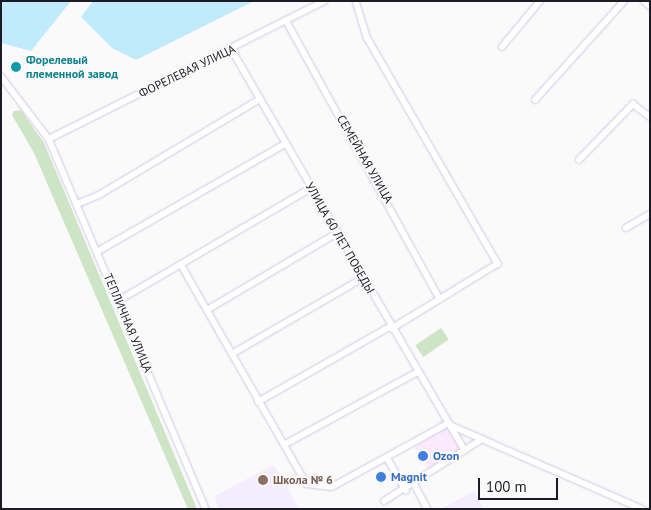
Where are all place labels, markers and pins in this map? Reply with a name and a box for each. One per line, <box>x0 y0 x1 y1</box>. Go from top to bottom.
place label: Форелевый племенной завод <box>26 53 118 81</box>
marker: Форелевый племенной завод <box>10 61 22 73</box>
place label: Ozon <box>433 449 459 463</box>
marker: Ozon <box>417 450 429 462</box>
place label: Magnit <box>391 470 427 484</box>
marker: Magnit <box>375 471 387 483</box>
place label: Школа № 6 <box>273 473 333 487</box>
marker: Школа № 6 <box>257 474 269 486</box>

